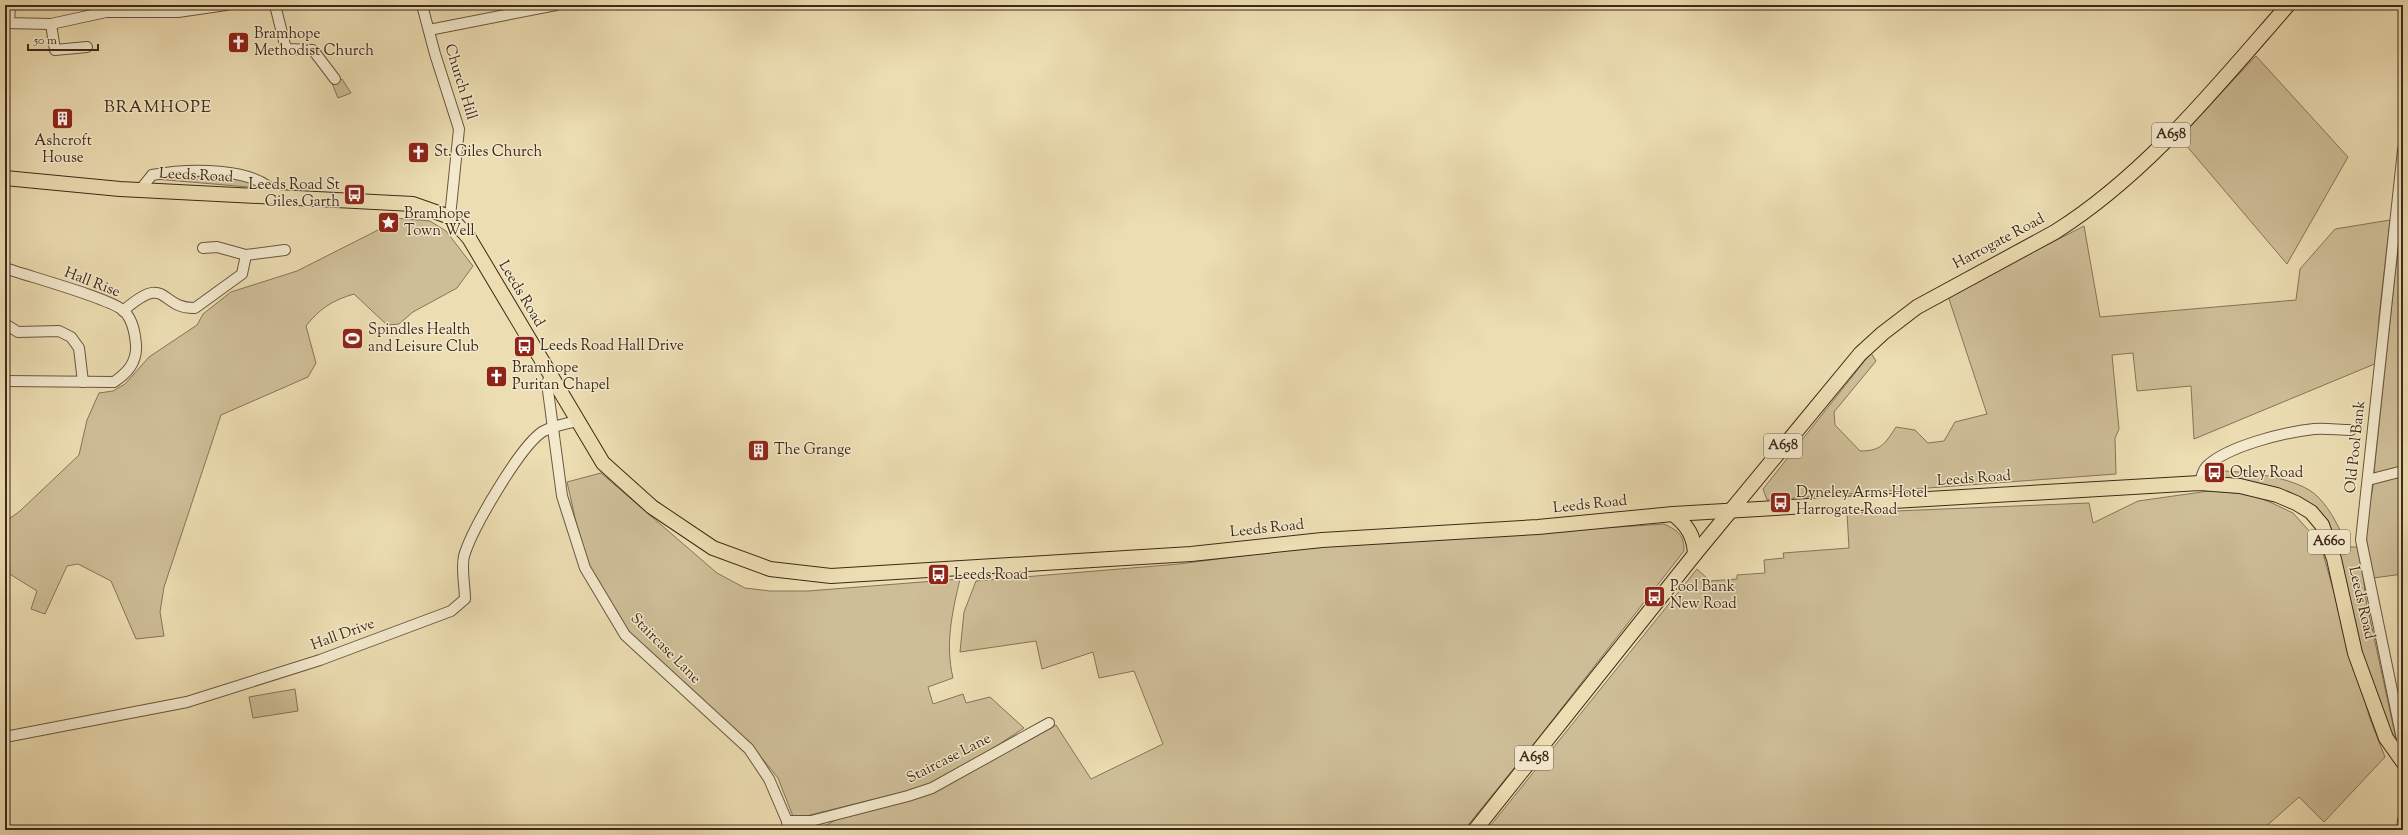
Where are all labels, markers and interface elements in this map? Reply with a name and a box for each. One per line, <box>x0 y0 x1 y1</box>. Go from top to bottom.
place label: Bramhope Methodist Church <box>254 24 374 62</box>
scale bar <box>28 26 98 52</box>
church icon: Bramhope Methodist Church <box>225 30 251 56</box>
text: 50 m <box>33 32 57 50</box>
street label: Church Hill <box>439 42 481 122</box>
district label: BRAMHOPE <box>104 96 212 120</box>
building icon: Ashcroft House <box>50 105 76 131</box>
road number: A658 <box>2152 123 2190 147</box>
place label: Ashcroft House <box>34 131 92 169</box>
church icon: St. Giles Church <box>406 139 432 165</box>
place label: St. Giles Church <box>434 142 542 163</box>
street label: Leeds Road <box>158 164 234 188</box>
place label: Leeds Road St Giles Garth <box>248 175 340 213</box>
bus stop icon: Leeds Road St Giles Garth <box>342 181 368 207</box>
place label: Bramhope Town Well <box>404 204 475 242</box>
street label: Harrogate Road <box>1949 209 2049 275</box>
place icon: Bramhope Town Well <box>376 210 402 236</box>
street label: Leeds Road <box>493 257 549 332</box>
street label: Hall Rise <box>61 263 123 303</box>
place label: Spindles Health and Leisure Club <box>368 320 479 358</box>
sports icon: Spindles Health and Leisure Club <box>340 326 366 352</box>
bus stop icon: Leeds Road Hall Drive <box>511 333 537 359</box>
place label: Leeds Road Hall Drive <box>540 336 684 357</box>
place label: Bramhope Puritan Chapel <box>512 358 610 396</box>
church icon: Bramhope Puritan Chapel <box>484 364 510 390</box>
street label: Old Pool Bank <box>2341 399 2371 495</box>
road number: A658 <box>1764 434 1802 458</box>
building icon: The Grange <box>745 437 771 463</box>
place label: The Grange <box>774 440 851 461</box>
bus stop icon: Otley Road <box>2202 460 2228 486</box>
place label: Otley Road <box>2230 463 2304 484</box>
street label: Leeds Road <box>1936 466 2012 492</box>
place label: Dyneley Arms Hotel Harrogate Road <box>1796 483 1928 521</box>
bus stop icon: Dyneley Arms Hotel Harrogate Road <box>1767 489 1793 515</box>
street label: Leeds Road <box>1552 491 1629 519</box>
street label: Leeds Road <box>1229 515 1306 543</box>
road number: A660 <box>2308 530 2350 554</box>
bus stop icon: Leeds Road <box>926 562 952 588</box>
street label: Leeds Road <box>2342 564 2380 642</box>
place label: Leeds Road <box>954 565 1029 586</box>
place label: Pool Bank New Road <box>1670 577 1737 615</box>
bus stop icon: Pool Bank New Road <box>1642 583 1668 609</box>
street label: Staircase Lane <box>625 609 705 689</box>
street label: Hall Drive <box>308 614 378 656</box>
street label: Staircase Lane <box>903 729 995 789</box>
road number: A658 <box>1515 746 1553 770</box>

